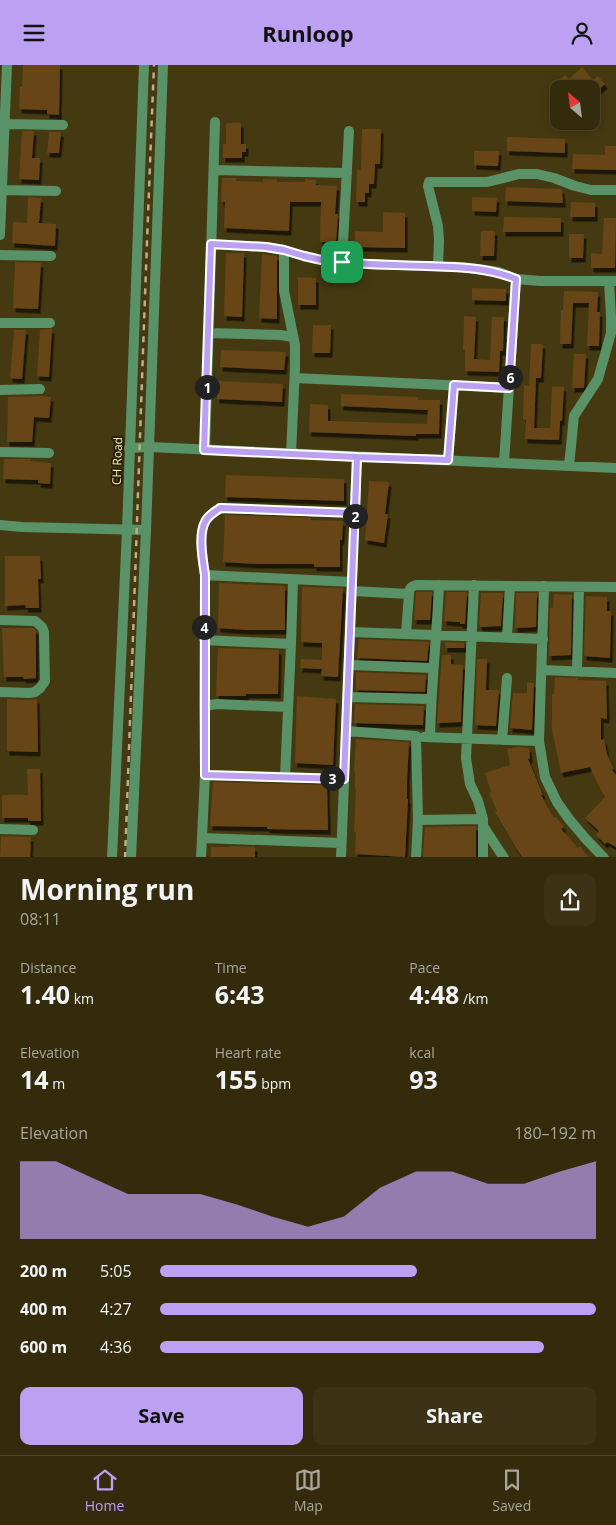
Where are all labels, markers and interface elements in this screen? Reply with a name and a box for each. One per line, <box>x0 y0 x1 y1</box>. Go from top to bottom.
text: Runloop <box>262 18 354 48</box>
icon: menu <box>20 19 48 47</box>
icon: person <box>568 19 596 47</box>
north arrow <box>550 80 600 130</box>
map controls <box>550 80 600 130</box>
pin <box>321 241 363 283</box>
icon: arrive <box>328 248 356 276</box>
pin: 6 <box>498 365 522 389</box>
text: 6 <box>506 368 515 387</box>
pin: 1 <box>194 375 220 399</box>
text: 1 <box>203 378 212 397</box>
street label: CH Road <box>108 437 126 485</box>
pin: 2 <box>342 503 368 529</box>
text: 2 <box>351 507 360 526</box>
pin: 4 <box>192 615 216 639</box>
text: 4 <box>200 618 209 637</box>
pin: 3 <box>320 765 344 791</box>
text: 3 <box>328 769 337 788</box>
text: Morning run <box>20 870 194 908</box>
button: share <box>544 874 596 926</box>
text: 08:11 <box>20 908 61 930</box>
text: Distance <box>20 958 76 977</box>
text: Time <box>215 958 247 977</box>
text: Pace <box>409 958 440 977</box>
text: 1.40 <box>20 977 70 1011</box>
text: 6:43 <box>215 977 265 1011</box>
text: 4:48 <box>409 977 459 1011</box>
text: km <box>70 989 94 1008</box>
text: /km <box>459 989 488 1008</box>
text: Elevation <box>20 1043 79 1062</box>
text: Heart rate <box>215 1043 281 1062</box>
text: kcal <box>409 1043 435 1062</box>
text: 14 <box>20 1062 49 1096</box>
text: 155 <box>215 1062 258 1096</box>
text: 93 <box>409 1062 438 1096</box>
text: m <box>49 1074 65 1093</box>
text: bpm <box>258 1074 291 1093</box>
text: Elevation <box>20 1122 88 1144</box>
text: 180–192 m <box>514 1122 596 1144</box>
text: 200 m <box>20 1260 67 1282</box>
text: 5:05 <box>100 1260 132 1282</box>
text: 400 m <box>20 1298 67 1320</box>
text: 4:27 <box>100 1298 132 1320</box>
text: 600 m <box>20 1336 67 1358</box>
text: 4:36 <box>100 1336 132 1358</box>
button: Save <box>20 1387 303 1445</box>
button: Share <box>313 1387 596 1445</box>
tab: Home <box>85 1466 124 1515</box>
tab: Map <box>294 1466 323 1515</box>
tab: Saved <box>492 1466 531 1515</box>

